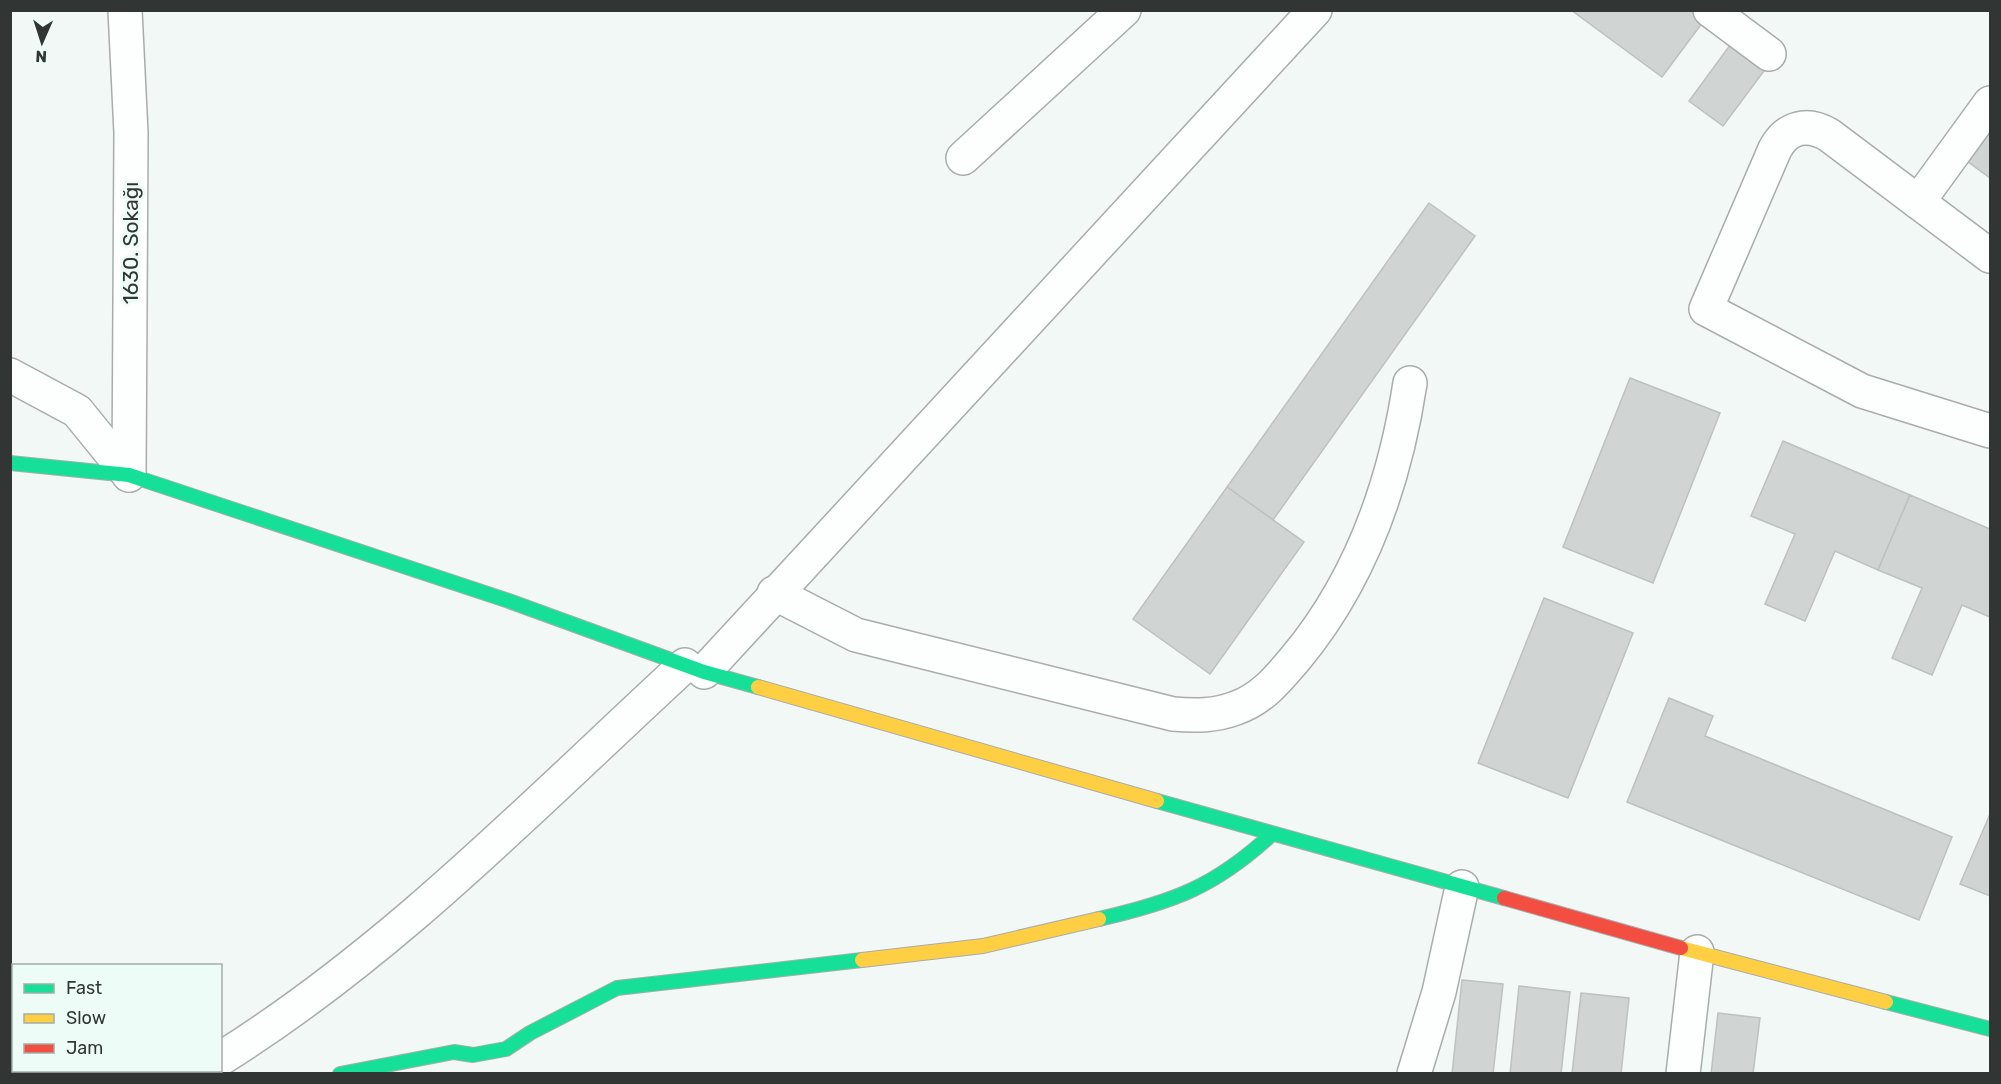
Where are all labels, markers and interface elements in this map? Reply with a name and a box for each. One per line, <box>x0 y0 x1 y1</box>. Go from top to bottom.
north arrow <box>12 12 72 72</box>
text: N <box>35 47 47 66</box>
street label: 1630. Sokağı <box>118 182 143 304</box>
legend <box>12 964 222 1072</box>
text: Fast <box>66 977 102 999</box>
text: Slow <box>66 1007 106 1029</box>
text: Jam <box>66 1037 103 1059</box>

